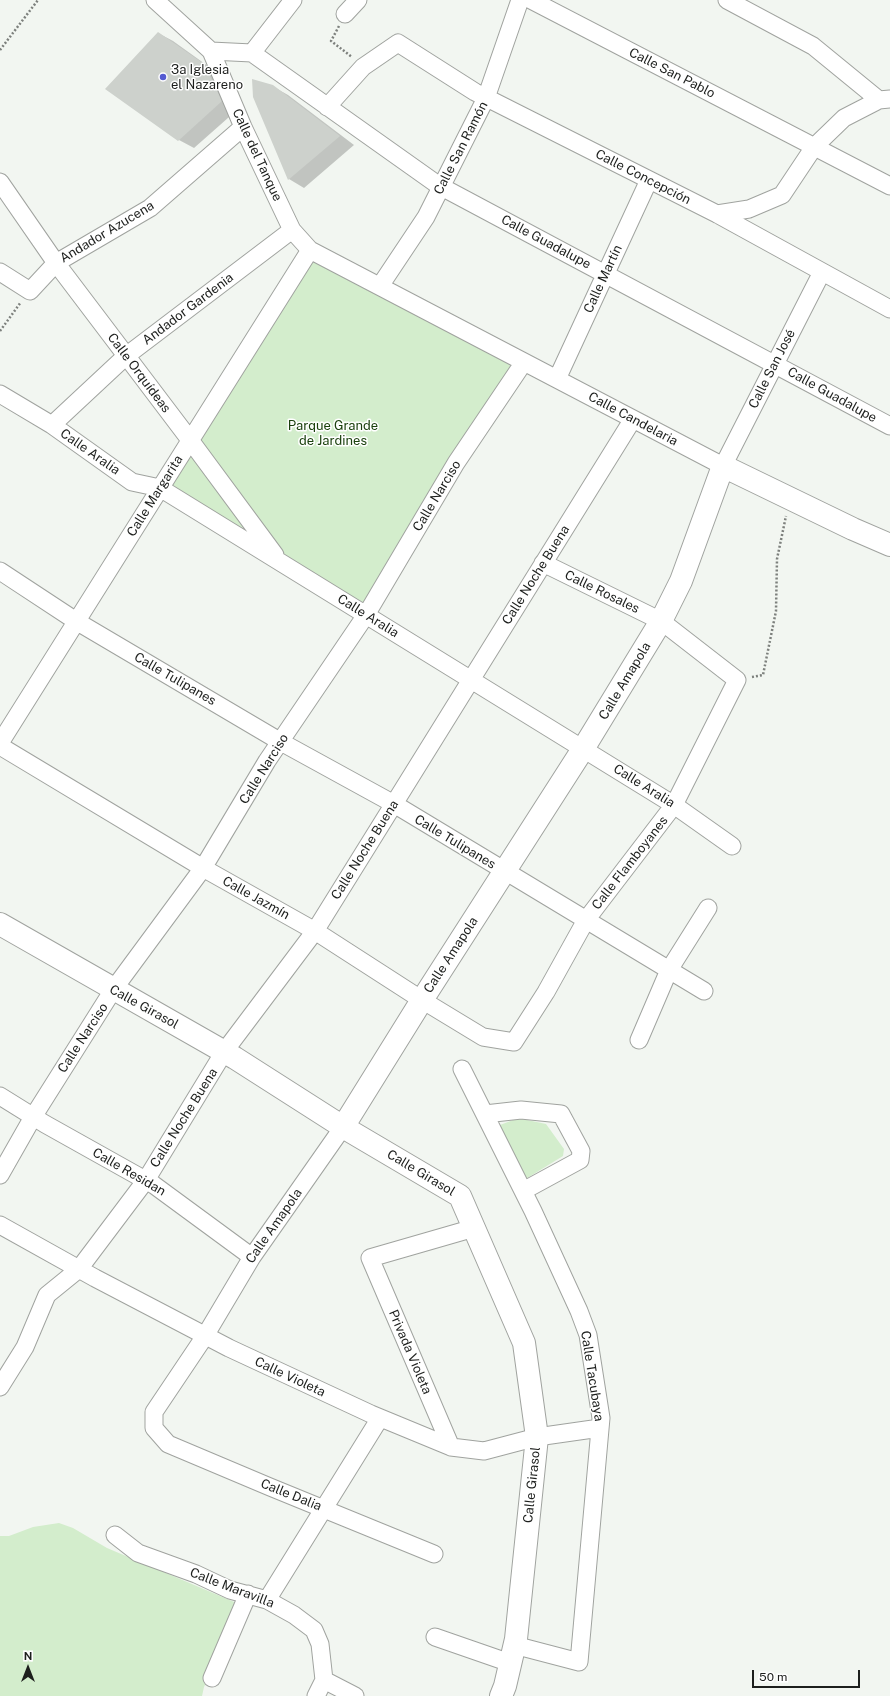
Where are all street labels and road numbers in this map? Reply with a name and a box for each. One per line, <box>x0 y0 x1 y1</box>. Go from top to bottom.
street label: Calle San Pablo <box>626 45 718 101</box>
street label: Calle San Ramón <box>431 99 491 197</box>
street label: Calle del Tanque <box>229 106 285 204</box>
street label: Calle Concepción <box>593 146 693 208</box>
street label: Andador Azucena <box>57 198 157 266</box>
street label: Calle Guadalupe <box>498 212 594 272</box>
street label: Calle Martín <box>580 243 626 315</box>
street label: Andador Gardenia <box>139 270 237 348</box>
street label: Calle San José <box>745 327 799 411</box>
street label: Calle Orquídeas <box>104 330 174 416</box>
street label: Calle Guadalupe <box>785 364 879 426</box>
street label: Calle Candelaria <box>586 389 680 449</box>
street label: Calle Aralia <box>57 426 123 478</box>
street label: Calle Margarita <box>124 452 186 540</box>
street label: Calle Narciso <box>410 458 464 534</box>
street label: Calle Noche Buena <box>499 522 573 628</box>
street label: Calle Rosales <box>562 567 642 617</box>
street label: Calle Aralia <box>334 591 402 641</box>
street label: Calle Amapola <box>596 639 654 723</box>
street label: Calle Tulipanes <box>131 649 219 709</box>
street label: Calle Narciso <box>236 731 292 807</box>
street label: Calle Aralia <box>610 761 678 811</box>
street label: Calle Noche Buena <box>328 797 402 903</box>
street label: Calle Tulipanes <box>412 812 498 872</box>
street label: Calle Flamboyanes <box>589 813 671 913</box>
street label: Calle Jazmín <box>220 873 292 923</box>
street label: Calle Amapola <box>421 914 481 996</box>
street label: Calle Girasol <box>107 982 181 1032</box>
street label: Calle Narciso <box>55 1000 111 1076</box>
street label: Calle Noche Buena <box>147 1065 221 1171</box>
street label: Calle Residan <box>90 1145 168 1199</box>
street label: Calle Girasol <box>384 1147 458 1199</box>
street label: Calle Amapola <box>242 1186 306 1266</box>
street label: Privada Violeta <box>385 1307 435 1397</box>
street label: Calle Tacubaya <box>577 1330 607 1422</box>
street label: Calle Violeta <box>252 1354 328 1400</box>
street label: Calle Girasol <box>520 1446 544 1524</box>
street label: Calle Dalia <box>258 1476 324 1514</box>
street label: Calle Maravilla <box>188 1565 276 1611</box>

